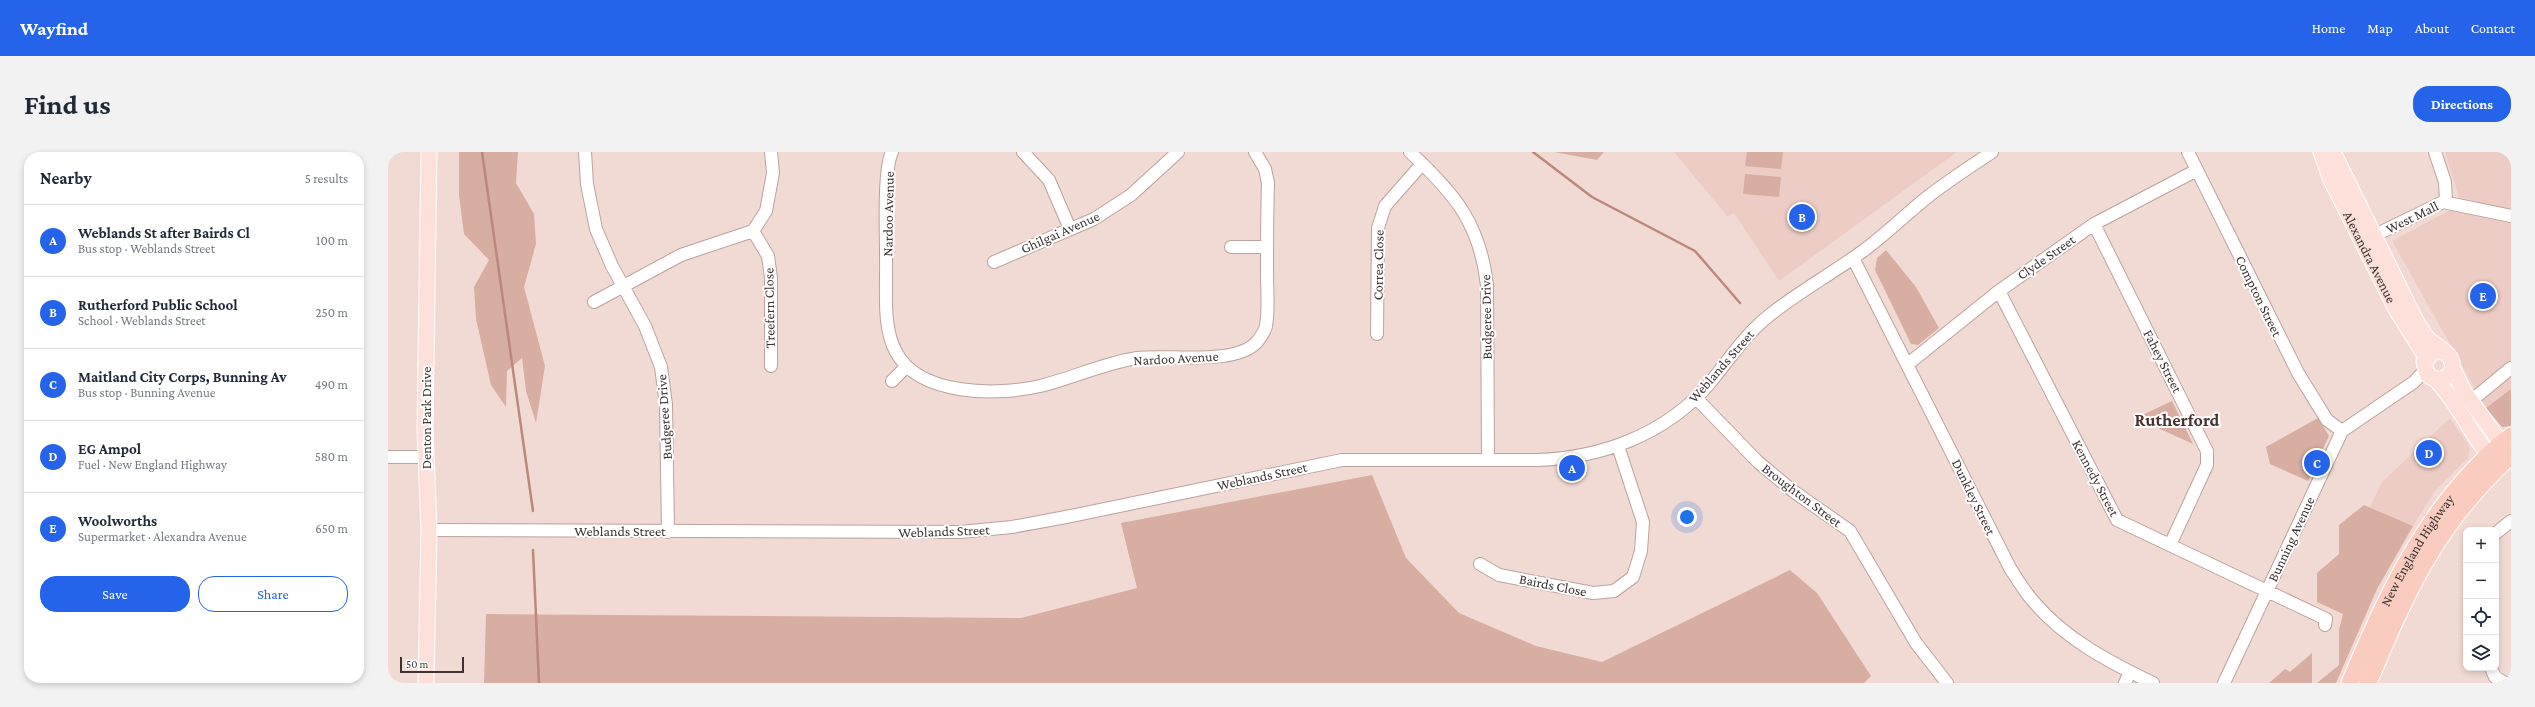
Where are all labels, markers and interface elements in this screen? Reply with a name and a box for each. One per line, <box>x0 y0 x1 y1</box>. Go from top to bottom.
text: Wayfind <box>20 18 88 39</box>
text: Home <box>2312 20 2345 36</box>
text: Map <box>2367 20 2393 36</box>
text: About <box>2415 20 2449 36</box>
text: Contact <box>2471 20 2515 36</box>
button: Directions <box>2413 86 2511 122</box>
text: Find us <box>24 89 111 120</box>
text: Nearby <box>40 169 92 188</box>
text: 5 results <box>305 171 348 186</box>
street label: Nardoo Avenue <box>879 171 897 257</box>
street label: West Mall <box>2383 197 2441 237</box>
pin: B <box>1789 202 1815 232</box>
street label: Ghilgai Avenue <box>1018 208 1102 256</box>
street label: Alexandra Avenue <box>2340 209 2400 306</box>
text: Weblands St after Bairds Cl <box>78 225 250 241</box>
street label: Correa Close <box>1369 230 1387 300</box>
street label: Clyde Street <box>2014 231 2078 283</box>
text: A <box>49 233 57 248</box>
text: 100 m <box>316 233 348 248</box>
text: Bus stop · Weblands Street <box>78 241 215 256</box>
street label: Compton Street <box>2232 253 2286 339</box>
street label: Treefern Close <box>760 268 778 348</box>
street label: Budgeree Drive <box>1477 274 1495 360</box>
pin: E <box>2470 281 2496 311</box>
text: Rutherford Public School <box>78 297 238 313</box>
text: B <box>49 305 57 320</box>
text: 250 m <box>315 305 348 320</box>
text: School · Weblands Street <box>78 313 206 328</box>
street label: Weblands Street <box>1685 326 1757 406</box>
street label: Fahey Street <box>2140 327 2186 396</box>
street label: Nardoo Avenue <box>1133 348 1219 368</box>
street label: Denton Park Drive <box>418 367 434 469</box>
text: Maitland City Corps, Bunning Av <box>78 369 286 385</box>
street label: Budgeree Drive <box>653 374 675 460</box>
text: C <box>49 377 57 392</box>
text: 490 m <box>315 377 348 392</box>
text: Bus stop · Bunning Avenue <box>78 385 216 400</box>
district label: Rutherford <box>2135 410 2220 430</box>
street label: Kennedy Street <box>2069 437 2123 519</box>
pin: D <box>2416 438 2442 468</box>
text: EG Ampol <box>78 441 141 457</box>
pin: C <box>2304 448 2330 478</box>
text: D <box>49 449 57 464</box>
text: 580 m <box>315 449 348 464</box>
pin: A <box>1559 453 1585 483</box>
street label: Dunkley Street <box>1949 456 1999 538</box>
text: Fuel · New England Highway <box>78 457 227 472</box>
street label: Weblands Street <box>1216 459 1309 493</box>
street label: Broughton Street <box>1759 460 1845 530</box>
street label: New England Highway <box>2377 491 2458 609</box>
street label: Bunning Avenue <box>2264 494 2318 584</box>
your location <box>1677 507 1697 527</box>
text: Woolworths <box>78 513 157 529</box>
text: E <box>49 521 57 536</box>
text: 650 m <box>315 521 348 536</box>
street label: Weblands Street <box>898 521 990 541</box>
street label: Weblands Street <box>574 523 666 539</box>
map controls <box>2463 527 2499 671</box>
button: + <box>2463 527 2499 563</box>
text: Supermarket · Alexandra Avenue <box>78 529 247 544</box>
button: − <box>2463 563 2499 599</box>
street label: Bairds Close <box>1518 571 1588 599</box>
button: Save <box>40 576 190 612</box>
button: Share <box>198 576 348 612</box>
button: locate <box>2463 599 2499 635</box>
button: layers <box>2463 635 2499 671</box>
scale bar <box>400 655 464 674</box>
text: 50 m <box>406 658 428 670</box>

